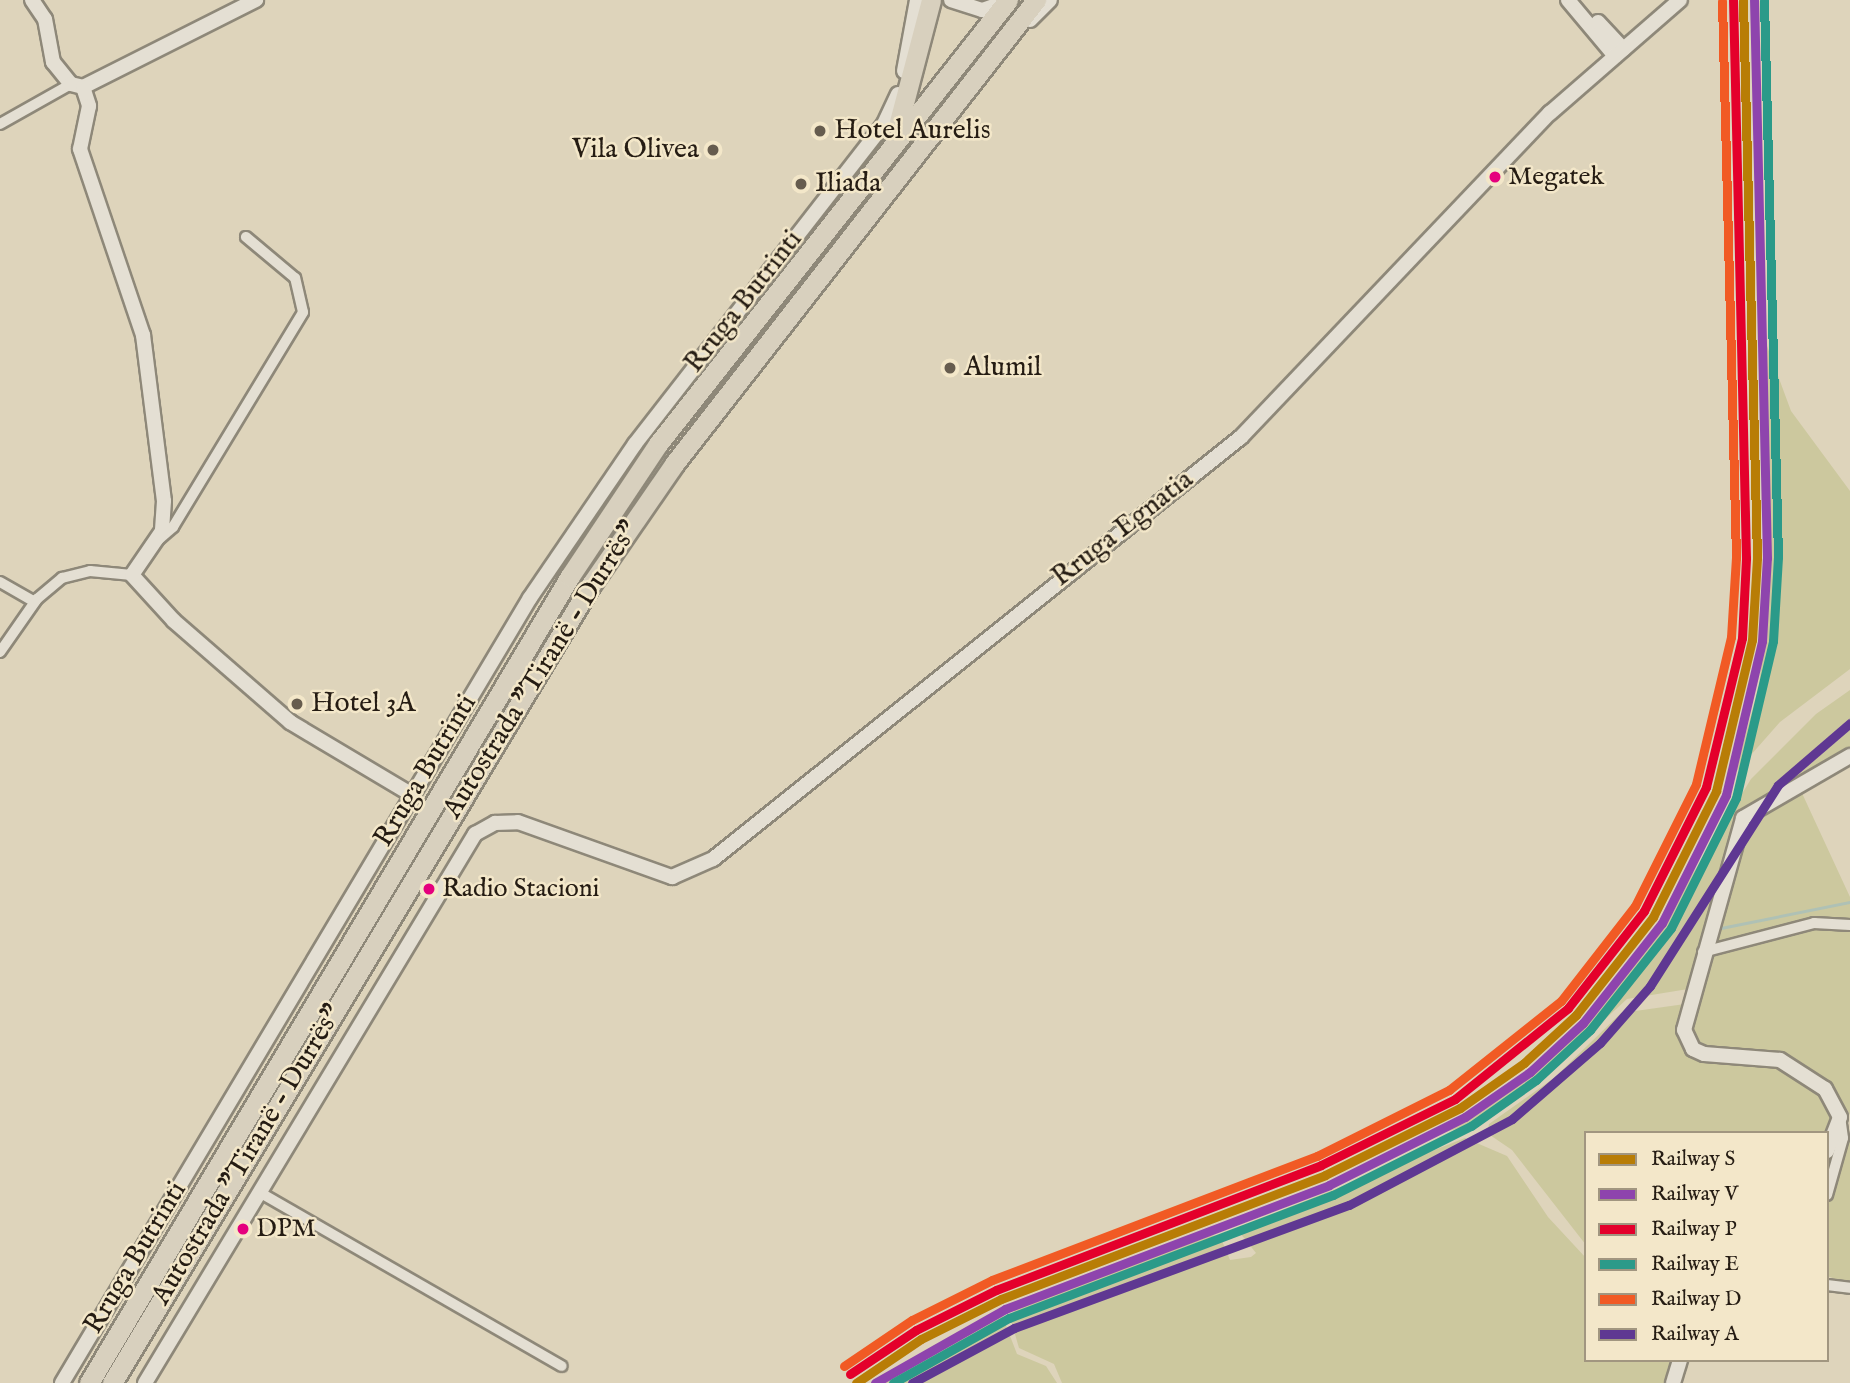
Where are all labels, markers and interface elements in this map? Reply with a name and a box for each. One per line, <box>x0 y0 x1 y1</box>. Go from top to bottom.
place label: Hotel Aurelis <box>834 114 991 148</box>
marker: Hotel Aurelis <box>812 123 828 139</box>
place label: Vila Olivea <box>572 133 699 167</box>
marker: Vila Olivea <box>705 142 721 158</box>
place label: Megatek <box>1508 161 1604 193</box>
place label: Iliada <box>815 167 881 201</box>
marker: Megatek <box>1488 170 1502 184</box>
marker: Iliada <box>793 176 809 192</box>
street label: Rruga Butrinti <box>678 224 810 380</box>
place label: Alumil <box>964 351 1042 385</box>
marker: Alumil <box>942 360 958 376</box>
street label: Rruga Egnatia <box>1046 463 1200 595</box>
street label: Autostrada "Tiranë - Durrës" <box>436 515 648 825</box>
place label: Hotel 3A <box>311 687 415 721</box>
street label: Rruga Butrinti <box>367 689 485 853</box>
marker: Hotel 3A <box>289 696 305 712</box>
place label: Radio Stacioni <box>442 873 599 905</box>
marker: Radio Stacioni <box>422 882 436 896</box>
street label: Autostrada "Tiranë - Durrës" <box>145 999 351 1311</box>
legend <box>1584 1131 1829 1362</box>
text: Railway S <box>1651 1146 1735 1173</box>
street label: Rruga Butrinti <box>77 1176 195 1340</box>
text: Railway V <box>1651 1181 1738 1208</box>
place label: DPM <box>256 1213 316 1245</box>
text: Railway P <box>1651 1216 1737 1243</box>
marker: DPM <box>236 1222 250 1236</box>
text: Railway E <box>1651 1251 1739 1278</box>
text: Railway D <box>1651 1286 1741 1313</box>
text: Railway A <box>1651 1321 1739 1348</box>

